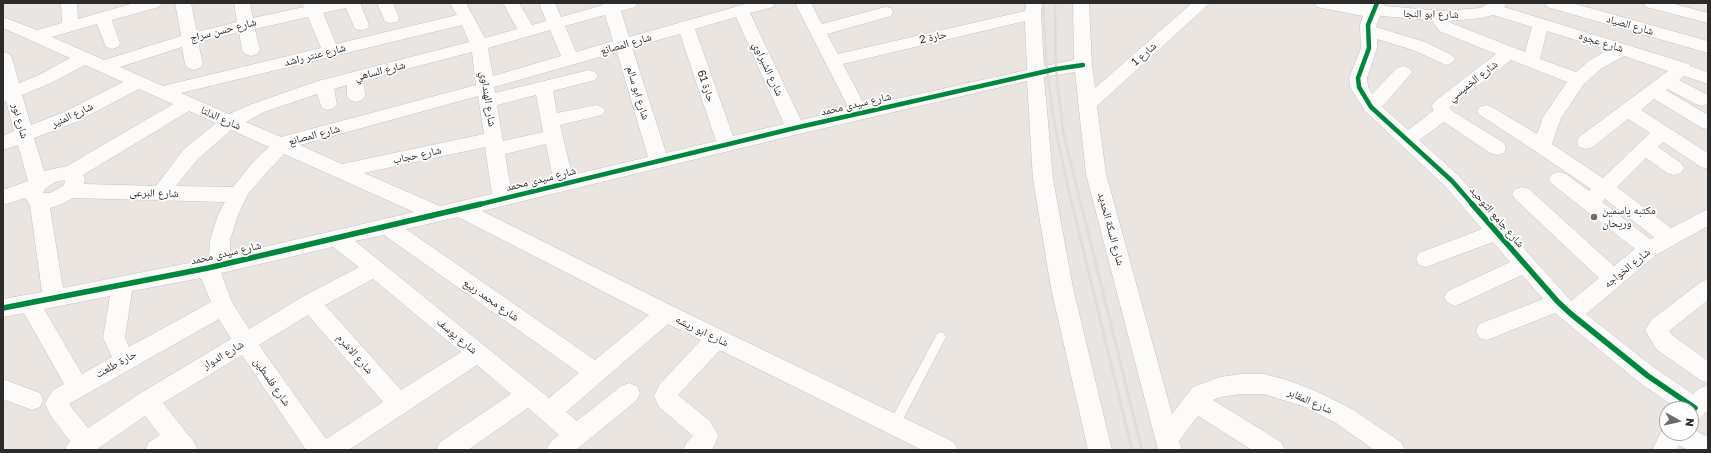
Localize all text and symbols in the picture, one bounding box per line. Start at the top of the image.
street label: شارع ابو النجا [1403,7,1459,21]
street label: شارع الصياد [1605,12,1655,38]
street label: شارع حسن سراج [188,15,258,45]
street label: حارة 2 [918,27,948,47]
street label: شارع عجوه [1577,29,1625,55]
street label: شارع المصانع [599,30,653,58]
street label: شارع 1 [1129,39,1159,69]
street label: شارع الشبراوي [750,40,786,98]
street label: شارع عنتر راشد [283,41,347,69]
street label: شارع الساهي [353,58,407,84]
street label: شارع الخميسي [1446,58,1500,104]
street label: شارع ابو سالم [624,65,652,121]
street label: حارة 61 [694,68,718,104]
street label: شارع الهنداوي [477,70,499,128]
street label: شارع سيدى محمد [820,90,892,118]
street label: شارع المنير [49,100,95,130]
street label: شارع نور [9,102,31,140]
street label: شارع الدلتا [199,103,243,133]
street label: شارع المصانع [287,122,341,148]
street label: شارع حجاب [392,143,442,167]
street label: شارع سيدى محمد [505,164,577,194]
street label: شارع جامع التوحيد [1467,184,1527,250]
street label: شارع البرعى [129,186,179,200]
street label: شارع السكة الحديد [1095,191,1127,267]
place label: مكتبه ياسمين وريحان [1602,204,1656,230]
marker: مكتبه ياسمين وريحان [1589,212,1599,222]
street label: شارع سيدى محمد [190,239,262,267]
street label: شارع الخواجه [1601,245,1653,291]
street label: شارع محمد ربيع [461,276,521,324]
street label: شارع ابو ريشه [673,312,731,350]
street label: شارع يوسف [434,315,480,357]
street label: شارع الاشرم [334,331,376,377]
street label: شارع الدوار [200,338,246,372]
street label: حارة طلعت [93,347,139,381]
street label: شارع فلسطين [251,355,293,409]
street label: شارع المقابر [1286,385,1334,417]
north arrow [1659,401,1699,441]
text: N [1683,418,1697,428]

